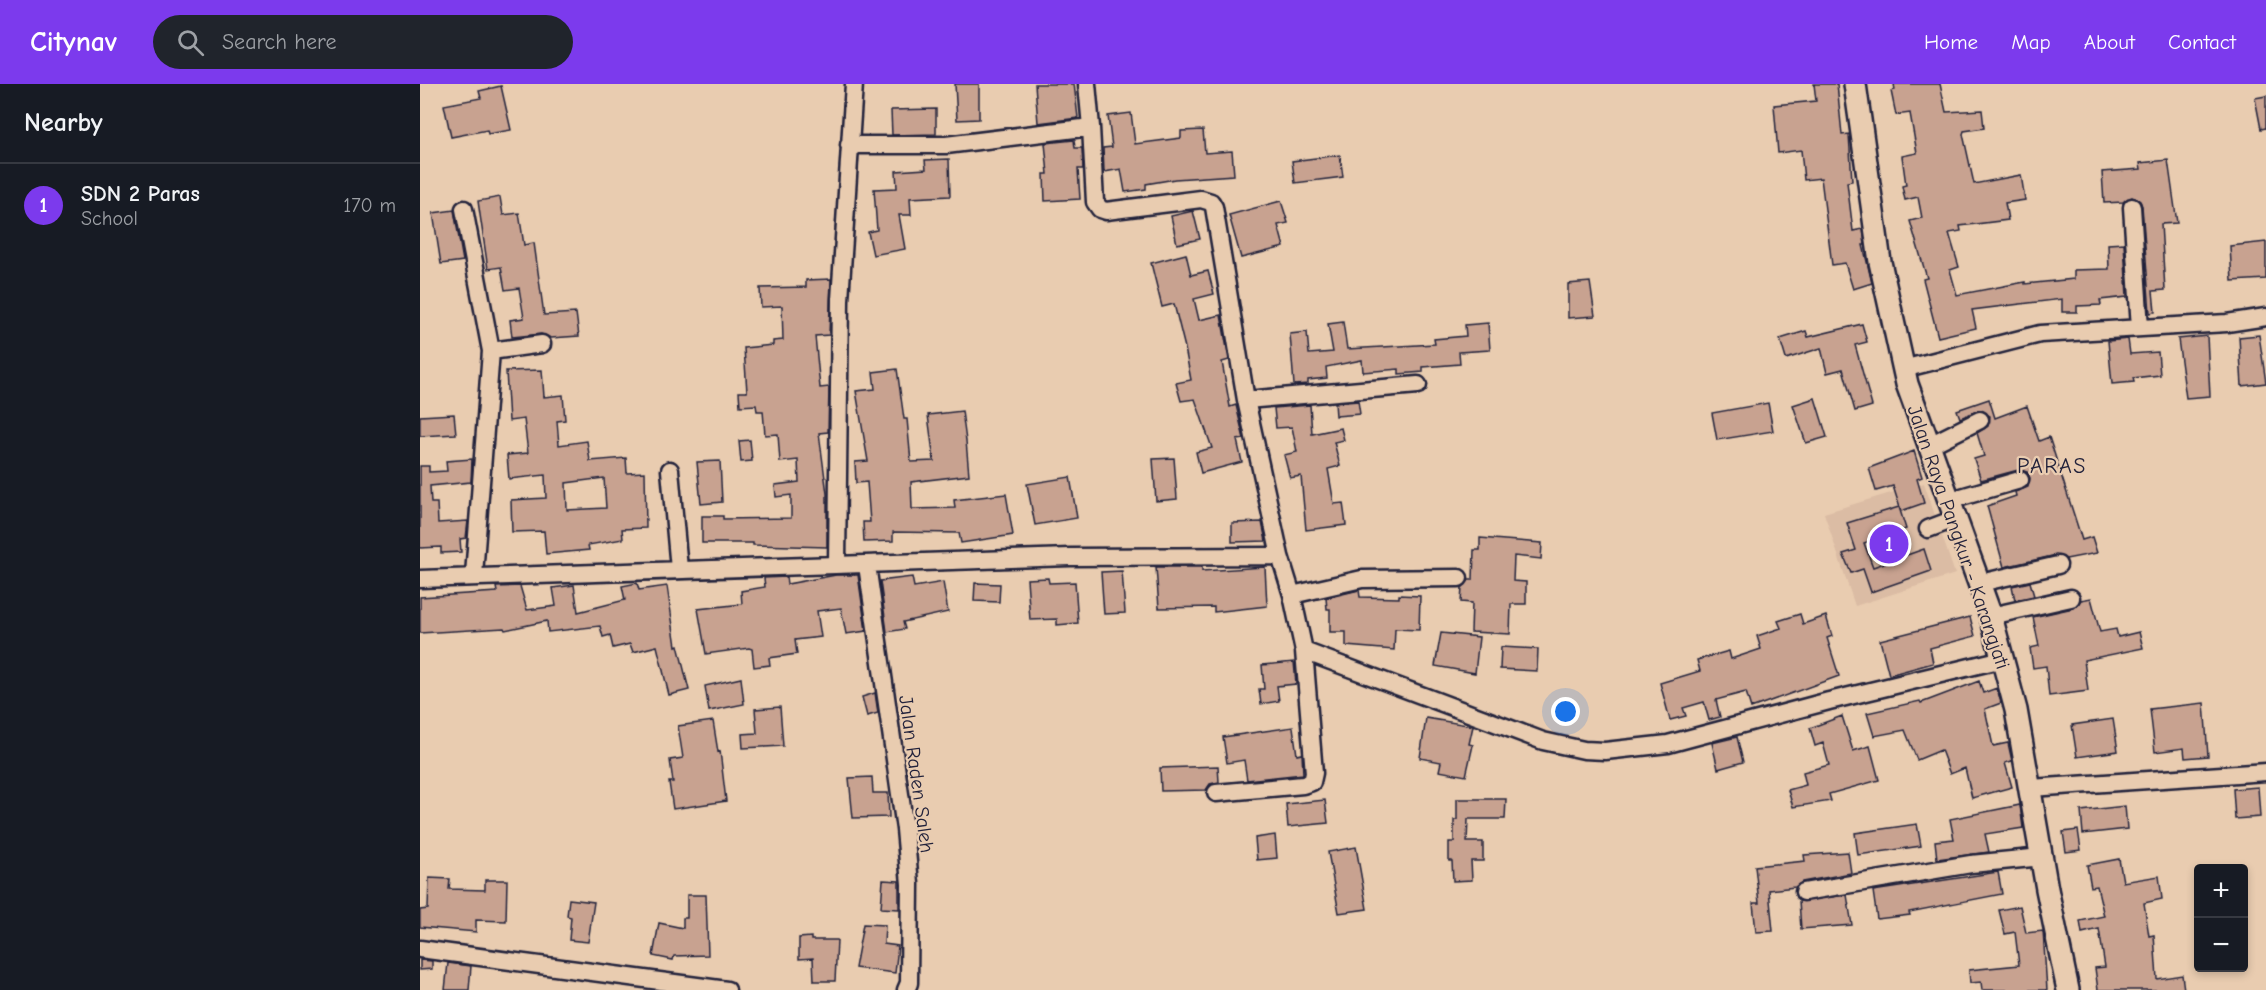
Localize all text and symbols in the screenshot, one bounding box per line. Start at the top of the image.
search box [153,15,573,69]
text: Citynav [30,26,117,58]
icon: search [174,26,207,59]
text: Search here [222,29,336,55]
text: Home [1924,30,1978,54]
text: Map [2011,30,2051,54]
text: About [2084,30,2135,54]
text: Contact [2168,30,2236,54]
text: Nearby [24,108,103,138]
text: SDN 2 Paras [81,181,200,207]
text: 1 [40,194,47,217]
text: 170 m [343,194,396,217]
text: School [81,207,138,230]
street label: Jalan Raya Pangkur - Karangjati [1902,402,2015,672]
district label: PARAS [2017,453,2087,479]
pin: 1 [1870,522,1908,566]
street label: Jalan Raden Saleh [894,694,939,854]
your location [1551,697,1580,726]
map controls [2194,864,2248,972]
button: + [2194,864,2248,918]
button: − [2194,918,2248,972]

